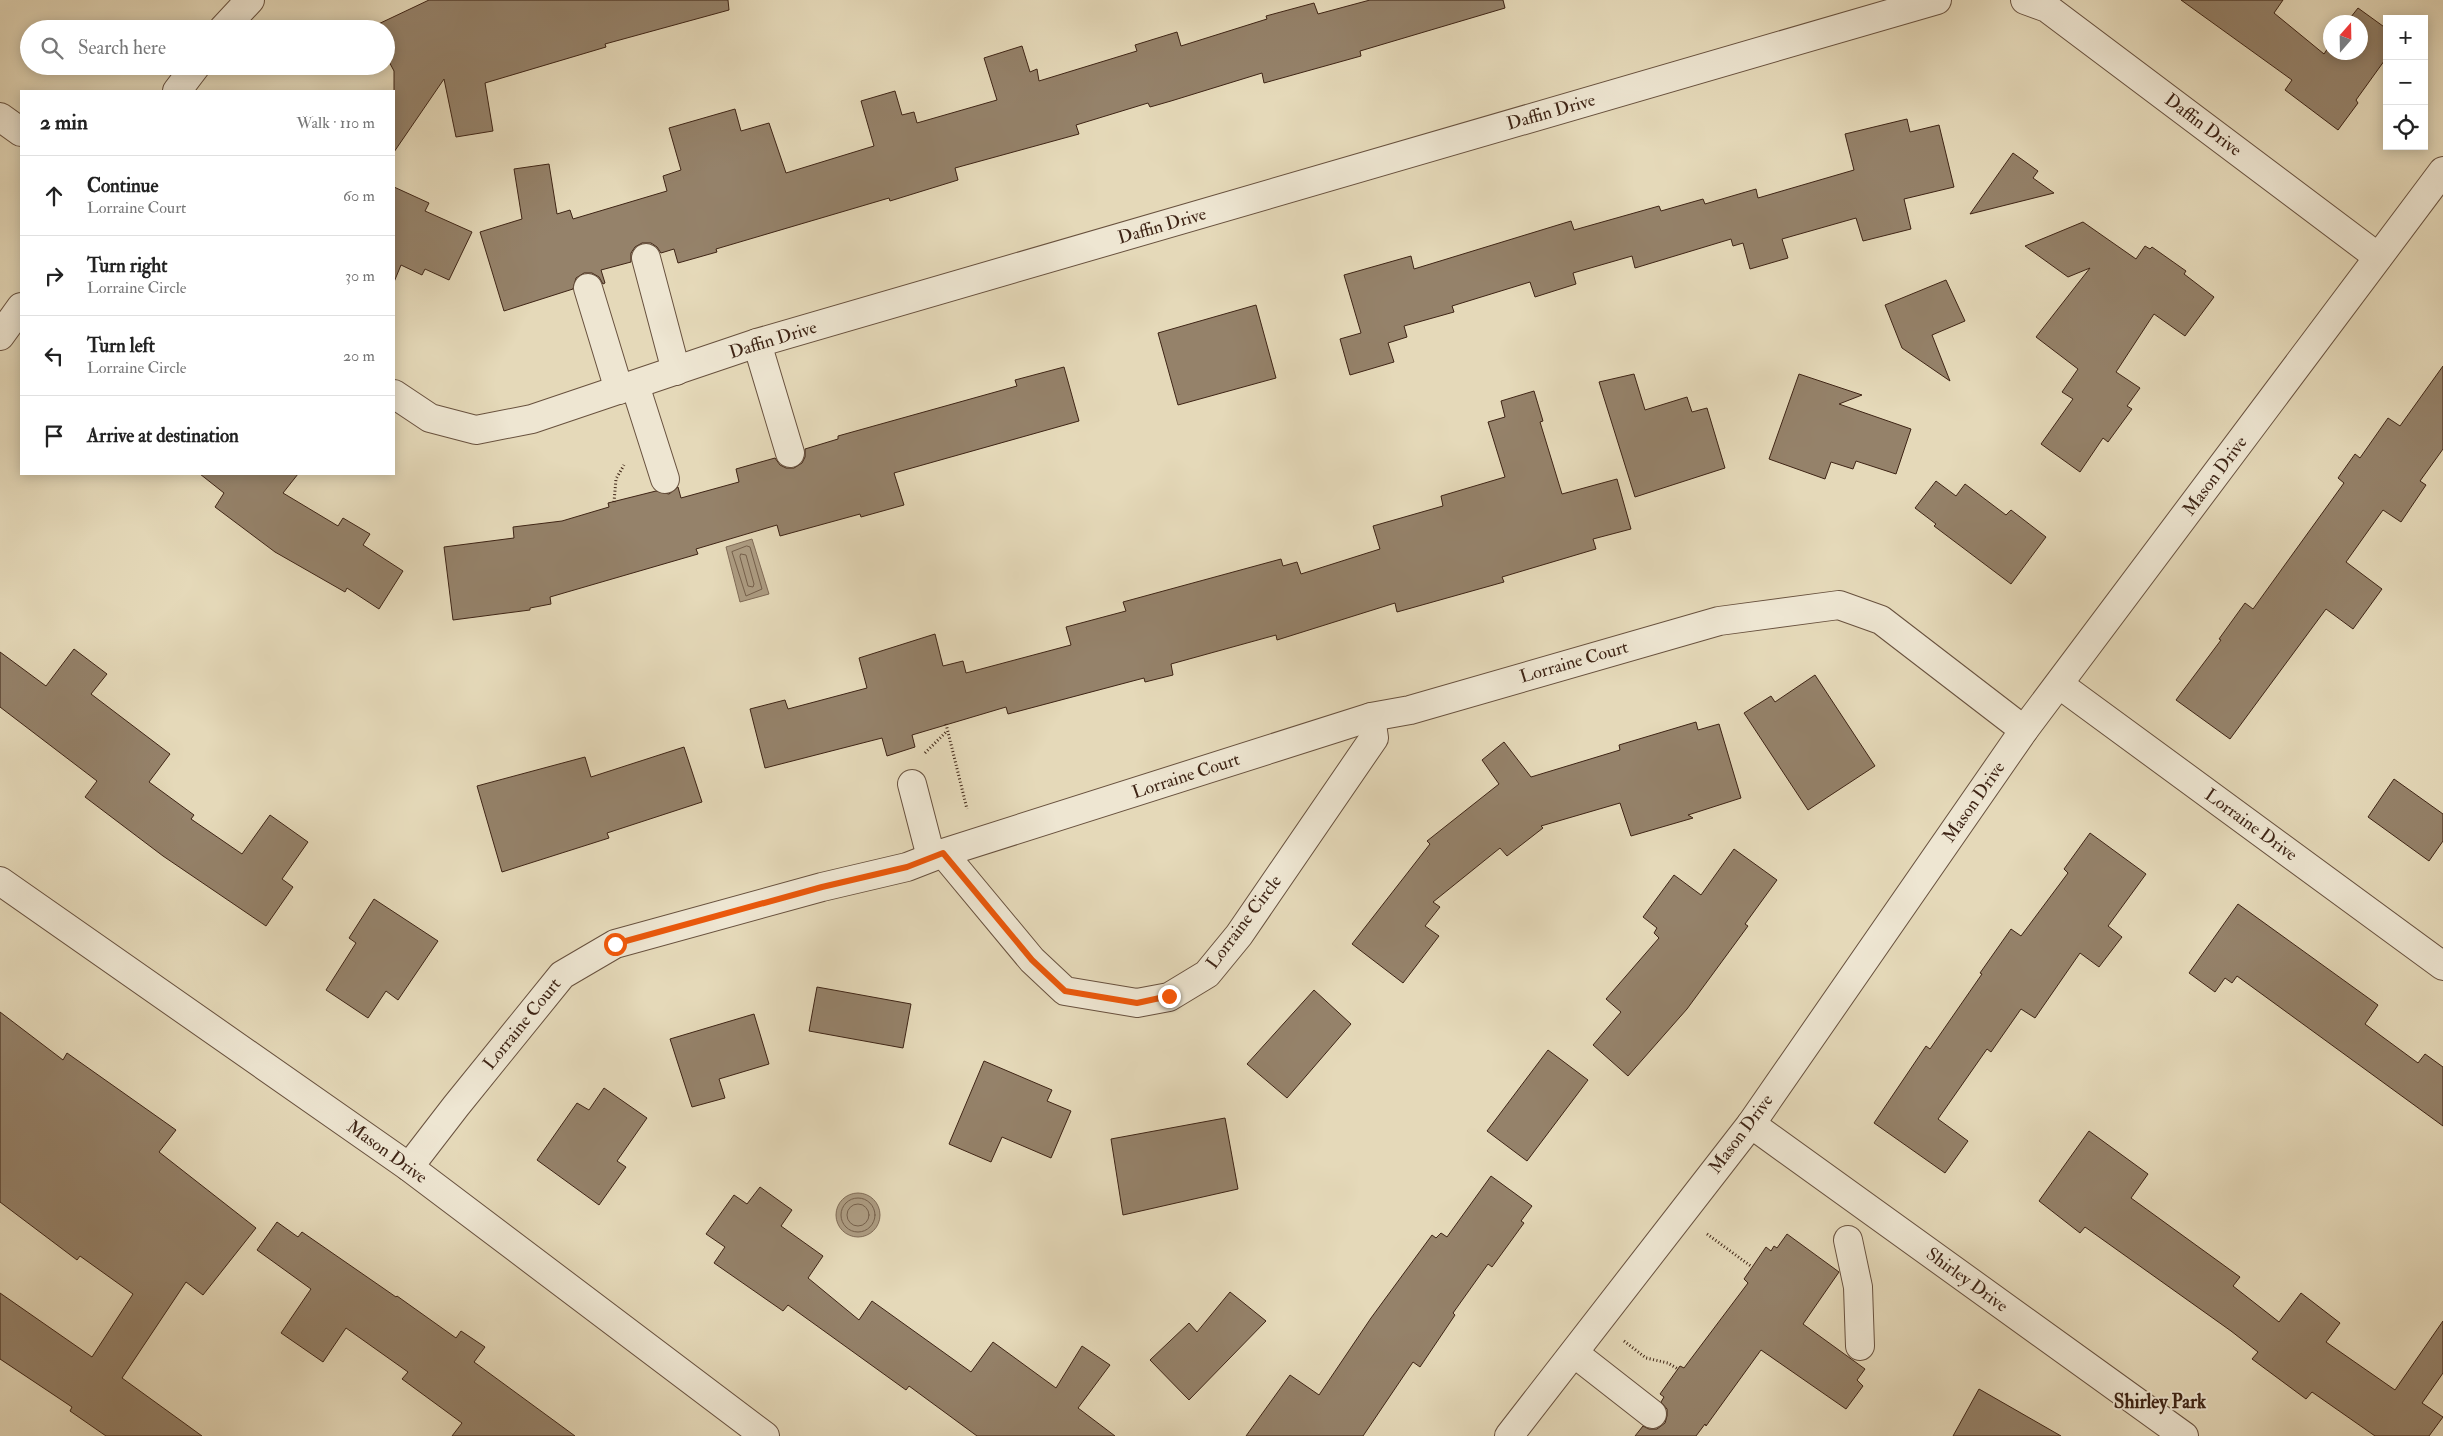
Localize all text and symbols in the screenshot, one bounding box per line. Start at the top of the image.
north arrow [2323,15,2368,60]
map controls [2383,15,2428,150]
button: + [2383,15,2428,60]
search box [20,20,395,75]
icon: search [38,34,66,62]
text: Search here [78,36,166,60]
button: − [2383,60,2428,105]
street label: Daffin Drive [1504,88,1598,136]
street label: Daffin Drive [2160,88,2247,162]
button: locate [2383,105,2428,150]
text: 2 min [40,109,88,136]
text: Walk · 110 m [297,113,375,133]
text: Continue [87,174,158,198]
icon: ahead [40,182,68,210]
text: 60 m [343,186,375,206]
text: Lorraine Court [87,198,186,218]
street label: Daffin Drive [1115,202,1209,250]
text: Turn right [87,254,167,278]
icon: right [40,262,68,290]
text: 30 m [345,266,375,286]
text: Lorraine Circle [87,278,186,298]
street label: Daffin Drive [726,316,820,364]
text: Turn left [87,334,155,358]
icon: left [40,342,68,370]
text: 20 m [343,346,375,366]
text: Lorraine Circle [87,358,186,378]
icon: arrive [40,422,68,450]
text: Arrive at destination [87,424,239,448]
street label: Mason Drive [2178,431,2253,520]
street label: Lorraine Court [1517,636,1631,688]
street label: Lorraine Court [1129,748,1243,804]
street label: Mason Drive [1938,757,2011,847]
street label: Lorraine Drive [2200,784,2302,867]
street label: Lorraine Circle [1201,870,1287,974]
route start [604,933,627,956]
street label: Lorraine Court [478,973,566,1075]
route end [1158,985,1181,1008]
street label: Mason Drive [1704,1089,1779,1178]
street label: Mason Drive [342,1115,432,1189]
street label: Shirley Drive [1921,1243,2013,1318]
district label: Shirley Park [2114,1390,2207,1415]

